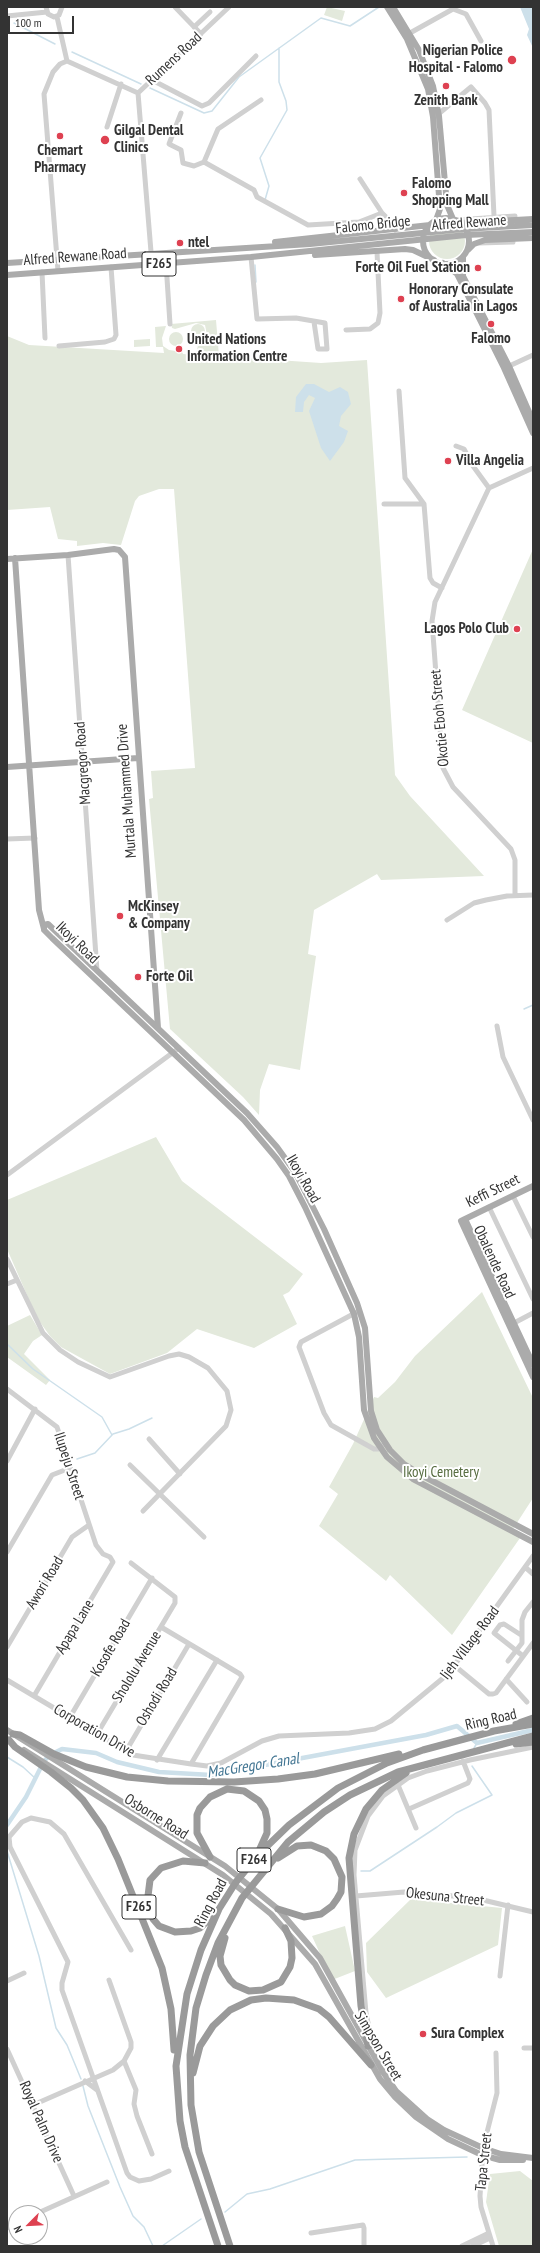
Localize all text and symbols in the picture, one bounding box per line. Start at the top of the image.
scale bar [10,8,76,34]
text: 100 m [15,15,42,30]
street label: Rumens Road [142,29,206,89]
place label: Nigerian Police Hospital - Falomo [409,42,503,77]
marker: Nigerian Police Hospital - Falomo [506,54,518,66]
marker: Zenith Bank [441,81,451,91]
place label: Zenith Bank [414,92,478,110]
place label: Gilgal Dental Clinics [114,122,183,157]
marker: Chemart Pharmacy [55,131,65,141]
marker: Gilgal Dental Clinics [99,134,111,146]
place label: Chemart Pharmacy [34,142,86,177]
place label: Falomo Shopping Mall [412,175,489,210]
marker: Falomo Shopping Mall [399,188,409,198]
street label: Alfred Rewane [431,211,507,235]
street label: Falomo Bridge [335,212,411,238]
place label: ntel [188,234,209,252]
marker: ntel [175,238,185,248]
street label: Alfred Rewane Road [23,244,127,270]
road number: F265 [142,252,176,276]
place label: Forte Oil Fuel Station [356,259,470,277]
marker: Forte Oil Fuel Station [473,263,483,273]
place label: Honorary Consulate of Australia in Lagos [409,281,518,316]
marker: Honorary Consulate of Australia in Lagos [396,294,406,304]
marker: Falomo [486,319,496,329]
place label: Falomo [471,330,511,348]
place label: United Nations Information Centre [187,331,287,366]
marker: United Nations Information Centre [174,344,184,354]
place label: Villa Angelia [456,452,524,470]
marker: Villa Angelia [443,456,453,466]
place label: Lagos Polo Club [424,620,509,638]
marker: Lagos Polo Club [512,624,522,634]
street label: Okotie Eboh Street [427,669,453,767]
street label: Macgregor Road [71,721,95,805]
street label: Murtala Muhammed Drive [113,723,141,859]
place label: McKinsey & Company [128,898,190,933]
marker: McKinsey & Company [115,911,125,921]
street label: Ikoyi Road [52,918,102,968]
place label: Forte Oil [146,968,193,986]
marker: Forte Oil [133,972,143,982]
street label: Ikoyi Road [282,1151,324,1207]
street label: Keffi Street [463,1170,523,1212]
street label: Obalende Road [469,1223,519,1301]
street label: Ilupeju Street [50,1430,88,1502]
park label: Ikoyi Cemetery [403,1464,479,1482]
street label: Awori Road [22,1553,68,1613]
street label: Apapa Lane [52,1597,98,1657]
street label: Ijeh Village Road [437,1603,503,1683]
street label: Kosofe Road [87,1616,135,1680]
street label: Shololu Avenue [109,1628,165,1706]
street label: Oshodi Road [133,1665,181,1729]
street label: Corporation Drive [50,1700,138,1762]
street label: Ring Road [464,1705,518,1735]
water label: MacGregor Canal [205,1749,301,1783]
street label: Osborne Road [121,1790,191,1844]
road number: F264 [237,1848,271,1872]
street label: Ring Road [191,1876,231,1930]
street label: Okesuna Street [405,1884,485,1910]
road number: F265 [122,1895,156,1919]
street label: Simpson Street [350,2008,406,2084]
place label: Sura Complex [431,2025,504,2043]
marker: Sura Complex [418,2029,428,2039]
street label: Royal Palm Drive [15,2078,67,2166]
street label: Tapa Street [472,2132,496,2192]
north arrow [8,2205,48,2245]
text: N [10,2224,26,2235]

